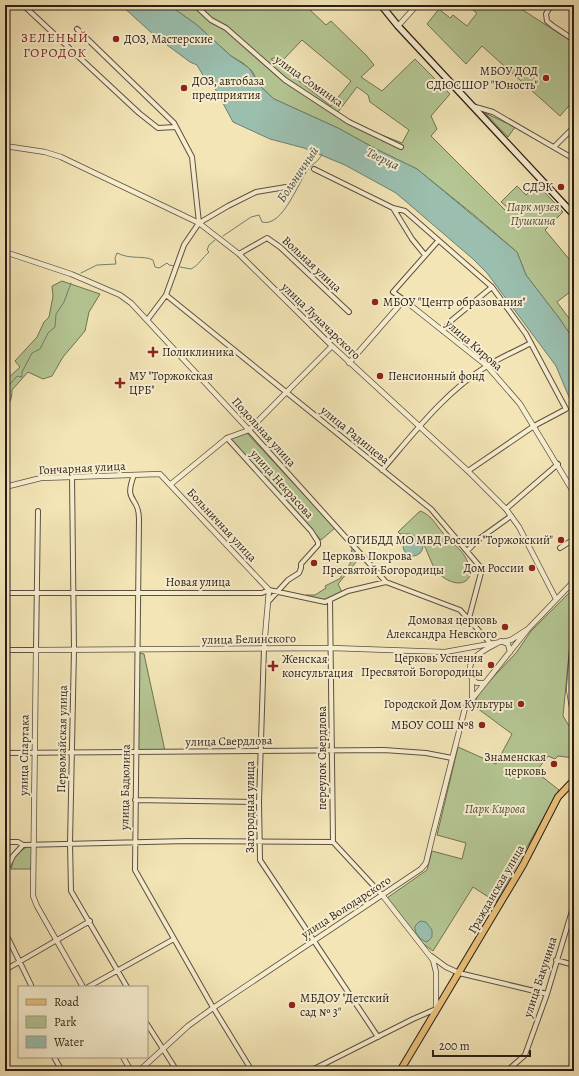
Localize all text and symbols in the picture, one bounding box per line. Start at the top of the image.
district label: ЗЕЛЕНЫЙ ГОРОДОК [21,29,89,61]
place label: ДОЗ, Мастерские [124,31,213,47]
marker: ДОЗ, Мастерские [111,34,121,44]
street label: улица Соминка [271,51,347,111]
place label: МБОУ ДОД СДЮСШОР "Юность" [426,63,538,93]
place label: ДОЗ, автобаза предприятия [192,73,265,103]
marker: МБОУ ДОД СДЮСШОР "Юность" [541,73,551,83]
marker: ДОЗ, автобаза предприятия [179,83,189,93]
water label: Больничный [273,143,323,205]
water label: Тверца [364,143,402,174]
place label: СДЭК [523,179,553,195]
marker: СДЭК [556,182,566,192]
park label: Парк музея Пушкина [507,199,560,229]
street label: Вольная улица [279,232,345,296]
street label: улица Луначарского [277,278,364,363]
place label: МБОУ "Центр образования" [383,294,526,310]
marker: МБОУ "Центр образования" [370,297,380,307]
street label: улица Кирова [441,315,507,375]
place label: Поликлиника [162,344,235,360]
marker: Поликлиника [147,346,159,358]
place label: МУ "Торжокская ЦРБ" [129,368,213,398]
place label: Пенсионный фонд [388,368,485,384]
marker: Пенсионный фонд [375,371,385,381]
marker: МУ "Торжокская ЦРБ" [114,377,126,389]
street label: Подольная улица [228,394,300,471]
street label: улица Радищева [316,402,393,468]
street label: улица Некрасова [246,445,318,522]
street label: Гончарная улица [38,458,126,478]
street label: Больничная улица [184,485,261,566]
place label: ОГИБДД МО МВД России "Торжокский" [347,532,553,548]
marker: ОГИБДД МО МВД России "Торжокский" [556,535,566,545]
place label: Церковь Покрова Пресвятой Богородицы [322,548,444,578]
marker: Церковь Покрова Пресвятой Богородицы [309,558,319,568]
place label: Дом России [463,560,524,576]
marker: Дом России [527,563,537,573]
street label: Новая улица [166,574,231,590]
place label: Домовая церковь Александра Невского [386,612,498,642]
marker: Домовая церковь Александра Невского [500,622,510,632]
street label: улица Белинского [201,630,296,648]
place label: Церковь Успения Пресвятой Богородицы [361,650,483,680]
place label: Женская консультация [282,651,353,681]
marker: Женская консультация [267,660,279,672]
marker: Церковь Успения Пресвятой Богородицы [486,660,496,670]
street label: Первомайская улица [53,684,71,793]
place label: Городской Дом Культуры [384,696,513,712]
marker: Городской Дом Культуры [516,699,526,709]
street label: переулок Свердлова [314,706,330,810]
street label: улица Спартака [15,714,33,797]
place label: МБОУ СОШ №8 [391,717,474,733]
marker: МБОУ СОШ №8 [477,720,487,730]
street label: улица Свердлова [184,732,273,750]
street label: улица Бадюлина [116,743,134,831]
place label: Знаменская церковь [484,749,547,779]
marker: Знаменская церковь [549,759,559,769]
street label: Загородная улица [242,760,258,853]
park label: Парк Кирова [465,801,526,817]
street label: Гражданская улица [464,841,528,936]
street label: улица Володарского [297,872,394,943]
street label: улица Бакунина [519,934,561,1020]
legend [18,986,148,1058]
place label: МБДОУ "Детский сад № 3" [300,990,389,1020]
text: Road [54,994,80,1010]
marker: МБДОУ "Детский сад № 3" [287,1000,297,1010]
text: Park [54,1014,77,1030]
scale bar [433,1032,530,1058]
text: Water [53,1034,84,1050]
text: 200 m [439,1038,470,1054]

